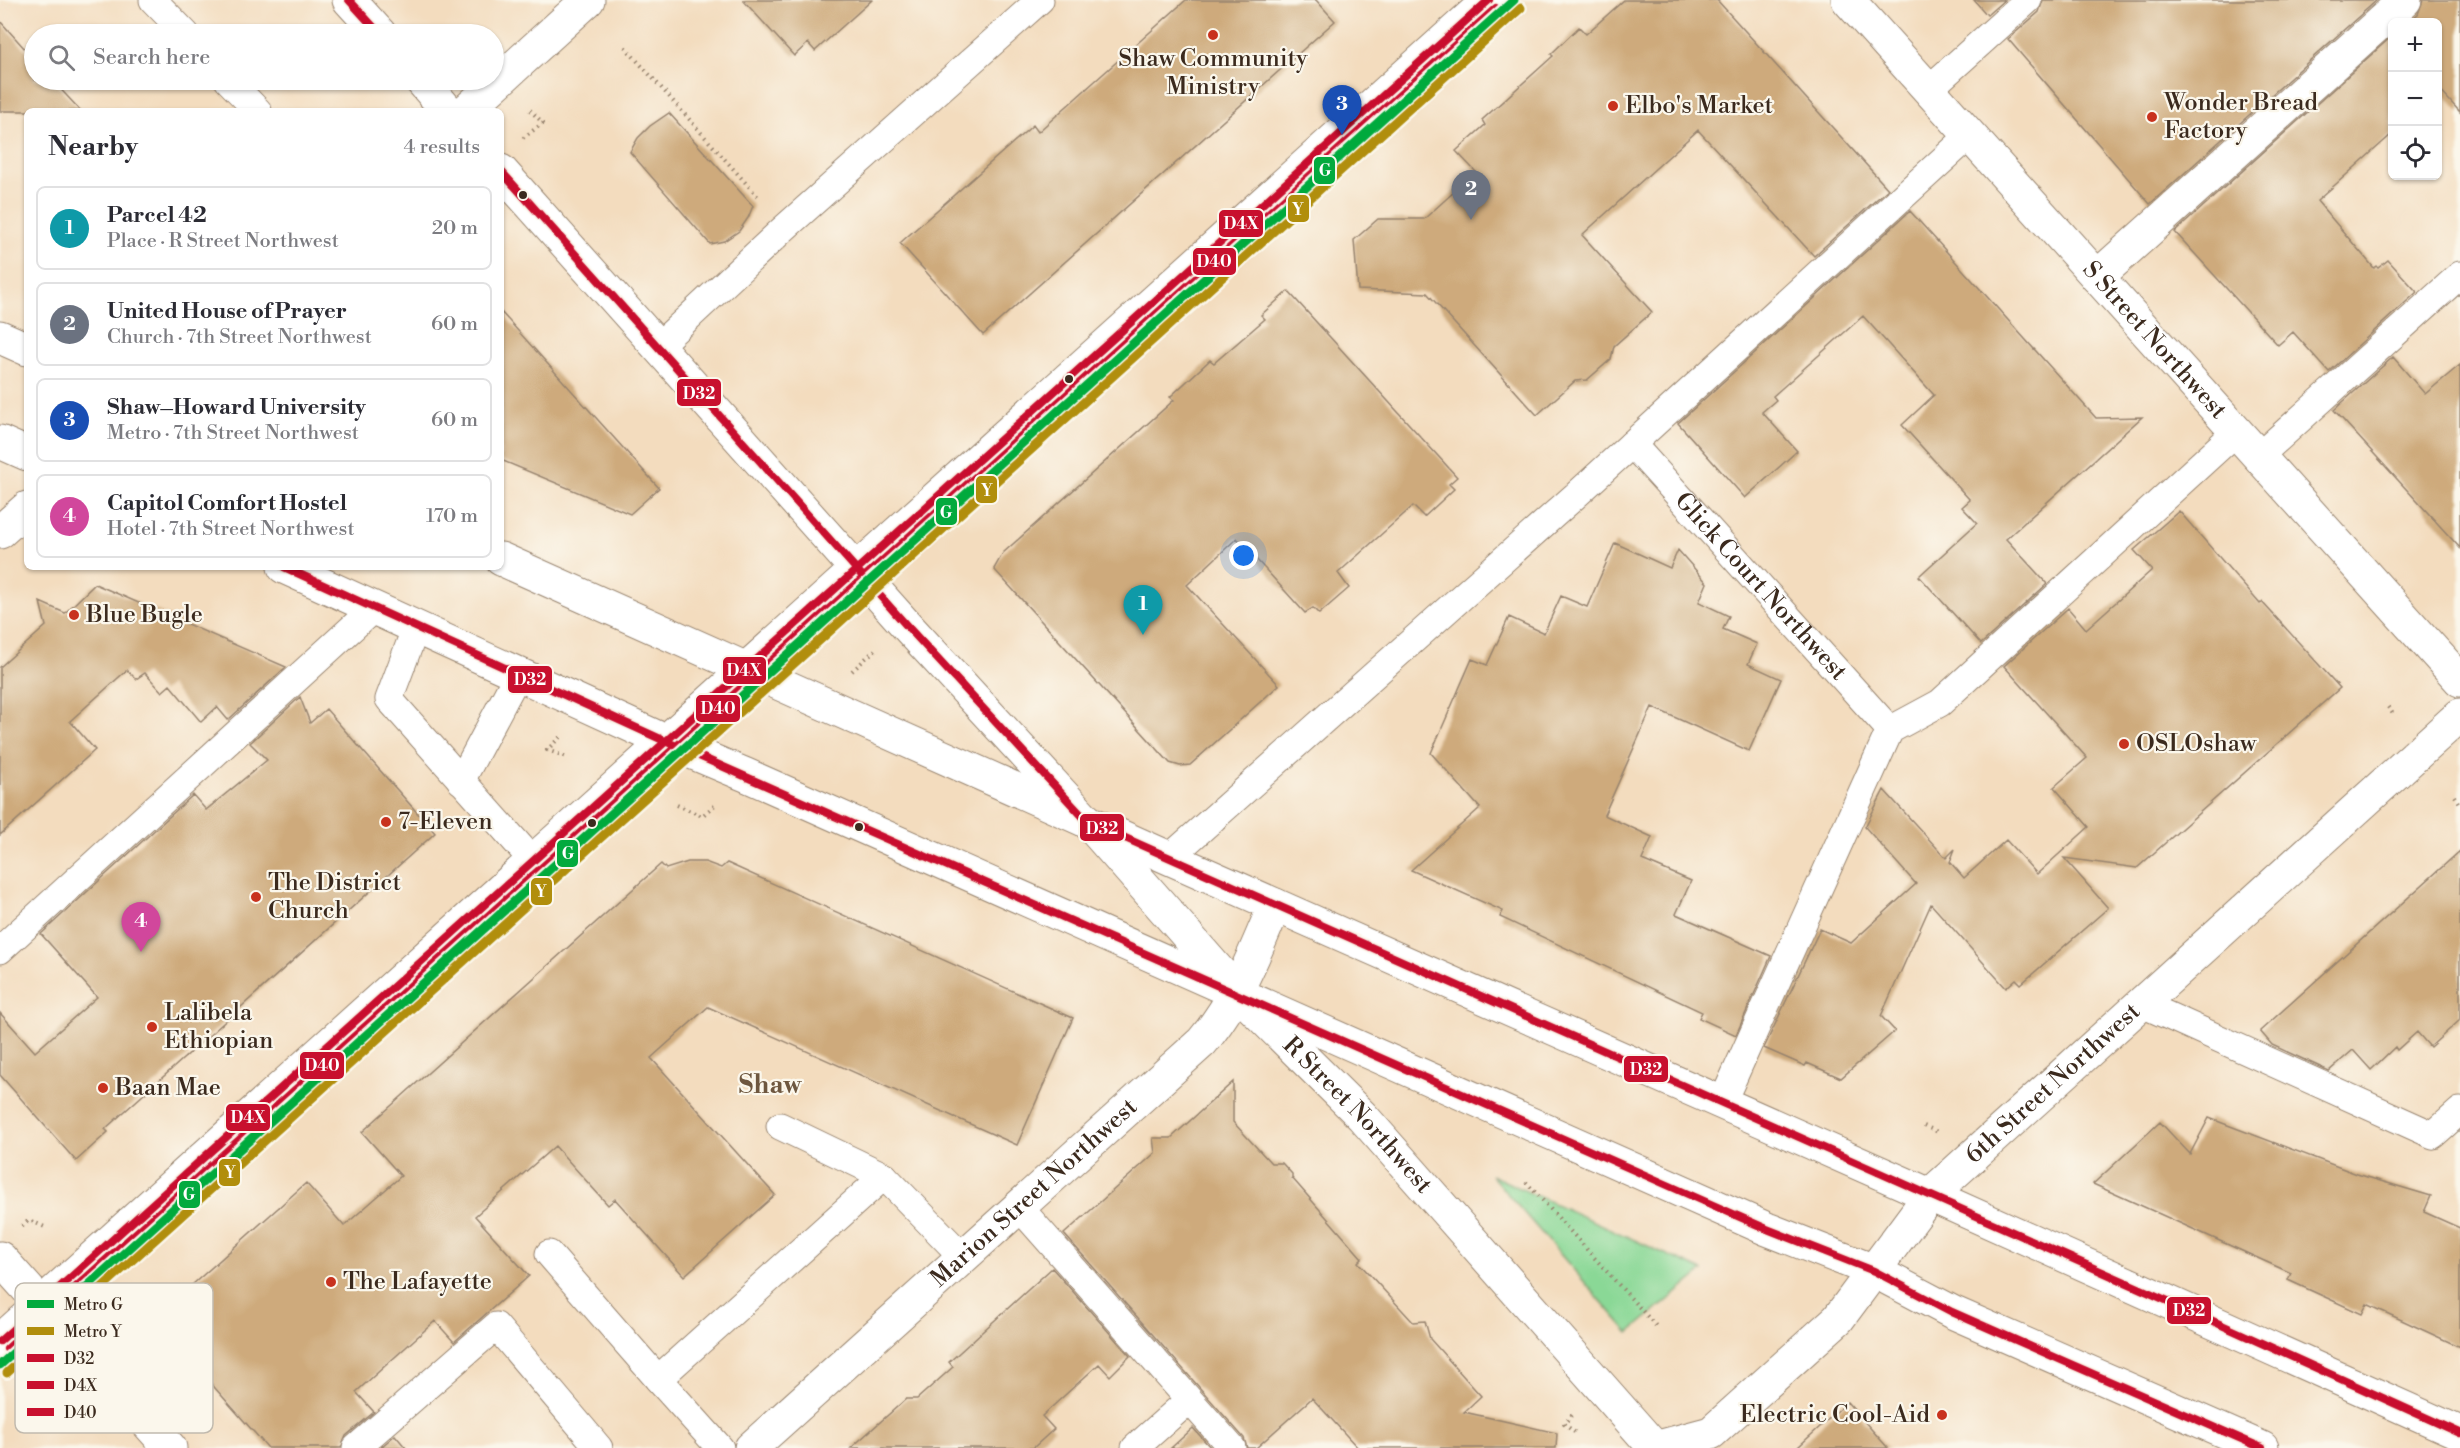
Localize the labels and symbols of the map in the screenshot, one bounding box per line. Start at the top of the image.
marker: Shaw Community Ministry [1206,28,1220,42]
place label: Shaw Community Ministry [1118,44,1308,102]
pin: 3 [1322,86,1362,135]
place label: Wonder Bread Factory [2163,88,2318,146]
place label: Elbo's Market [1625,91,1774,121]
marker: Elbo's Market [1606,99,1620,113]
marker: Wonder Bread Factory [2145,110,2159,124]
line badge: G [1313,156,1336,185]
text: G [1319,161,1332,181]
pin: 2 [1452,170,1490,220]
unlabelled marker [517,189,529,201]
line badge: Y [1287,194,1310,223]
text: Y [1292,200,1305,220]
line badge: D4X [1218,209,1264,238]
text: D4X [1224,214,1259,234]
line badge: D40 [1192,247,1237,276]
text: D40 [1196,252,1232,272]
street label: S Street Northwest [2076,255,2233,426]
unlabelled marker [1063,373,1075,385]
line badge: D32 [676,378,722,407]
text: D32 [683,384,715,404]
line badge: Y [975,475,998,504]
text: Y [981,481,994,501]
street label: Glick Court Northwest [1668,486,1854,687]
line badge: G [935,497,958,526]
text: G [940,503,953,523]
your location [1229,541,1258,570]
pin: 1 [1124,586,1162,635]
place label: Blue Bugle [85,600,203,630]
marker: Blue Bugle [67,608,81,622]
line badge: D4X [722,656,767,685]
text: D4X [727,661,762,681]
line badge: D32 [507,665,553,694]
text: D32 [514,670,546,690]
line badge: D40 [695,694,741,723]
text: D40 [700,699,736,719]
place label: OSLOshaw [2136,729,2258,759]
marker: OSLOshaw [2117,737,2131,751]
place label: 7-Eleven [398,807,493,837]
line badge: D32 [1079,813,1125,842]
marker: 7-Eleven [379,815,393,829]
unlabelled marker [586,817,598,829]
text: D32 [1086,819,1118,839]
unlabelled marker [853,821,865,833]
line badge: G [556,839,579,868]
text: G [562,844,575,864]
place label: The District Church [268,868,401,926]
line badge: Y [530,877,553,906]
text: Y [535,882,548,902]
marker: The District Church [249,890,263,904]
pin: 4 [122,902,160,952]
street label: 6th Street Northwest [1959,996,2147,1170]
place label: Lalibela Ethiopian [164,998,273,1056]
marker: Lalibela Ethiopian [145,1020,159,1034]
street label: R Street Northwest [1276,1031,1439,1200]
line badge: D40 [299,1051,345,1080]
line badge: D32 [1623,1055,1669,1083]
text: D40 [304,1056,340,1076]
text: D32 [1630,1060,1662,1080]
district label: Shaw [739,1069,803,1101]
place label: Baan Mae [114,1073,221,1103]
marker: Baan Mae [96,1081,110,1095]
street label: Marion Street Northwest [925,1092,1144,1294]
line badge: D4X [225,1103,271,1132]
text: D4X [231,1108,266,1128]
line badge: Y [218,1158,241,1187]
text: Y [224,1163,237,1183]
line badge: G [178,1180,201,1209]
text: G [183,1185,196,1205]
place label: The Lafayette [343,1267,492,1297]
marker: The Lafayette [324,1275,338,1289]
legend [15,1283,213,1433]
text: Metro G [64,1295,123,1315]
line badge: D32 [2166,1296,2212,1325]
text: D32 [2173,1301,2205,1321]
text: Metro Y [64,1322,123,1342]
text: D32 [64,1349,94,1369]
text: D4X [64,1376,98,1396]
place label: Electric Cool-Aid [1740,1400,1930,1430]
text: D40 [64,1403,97,1423]
marker: Electric Cool-Aid [1935,1408,1949,1422]

